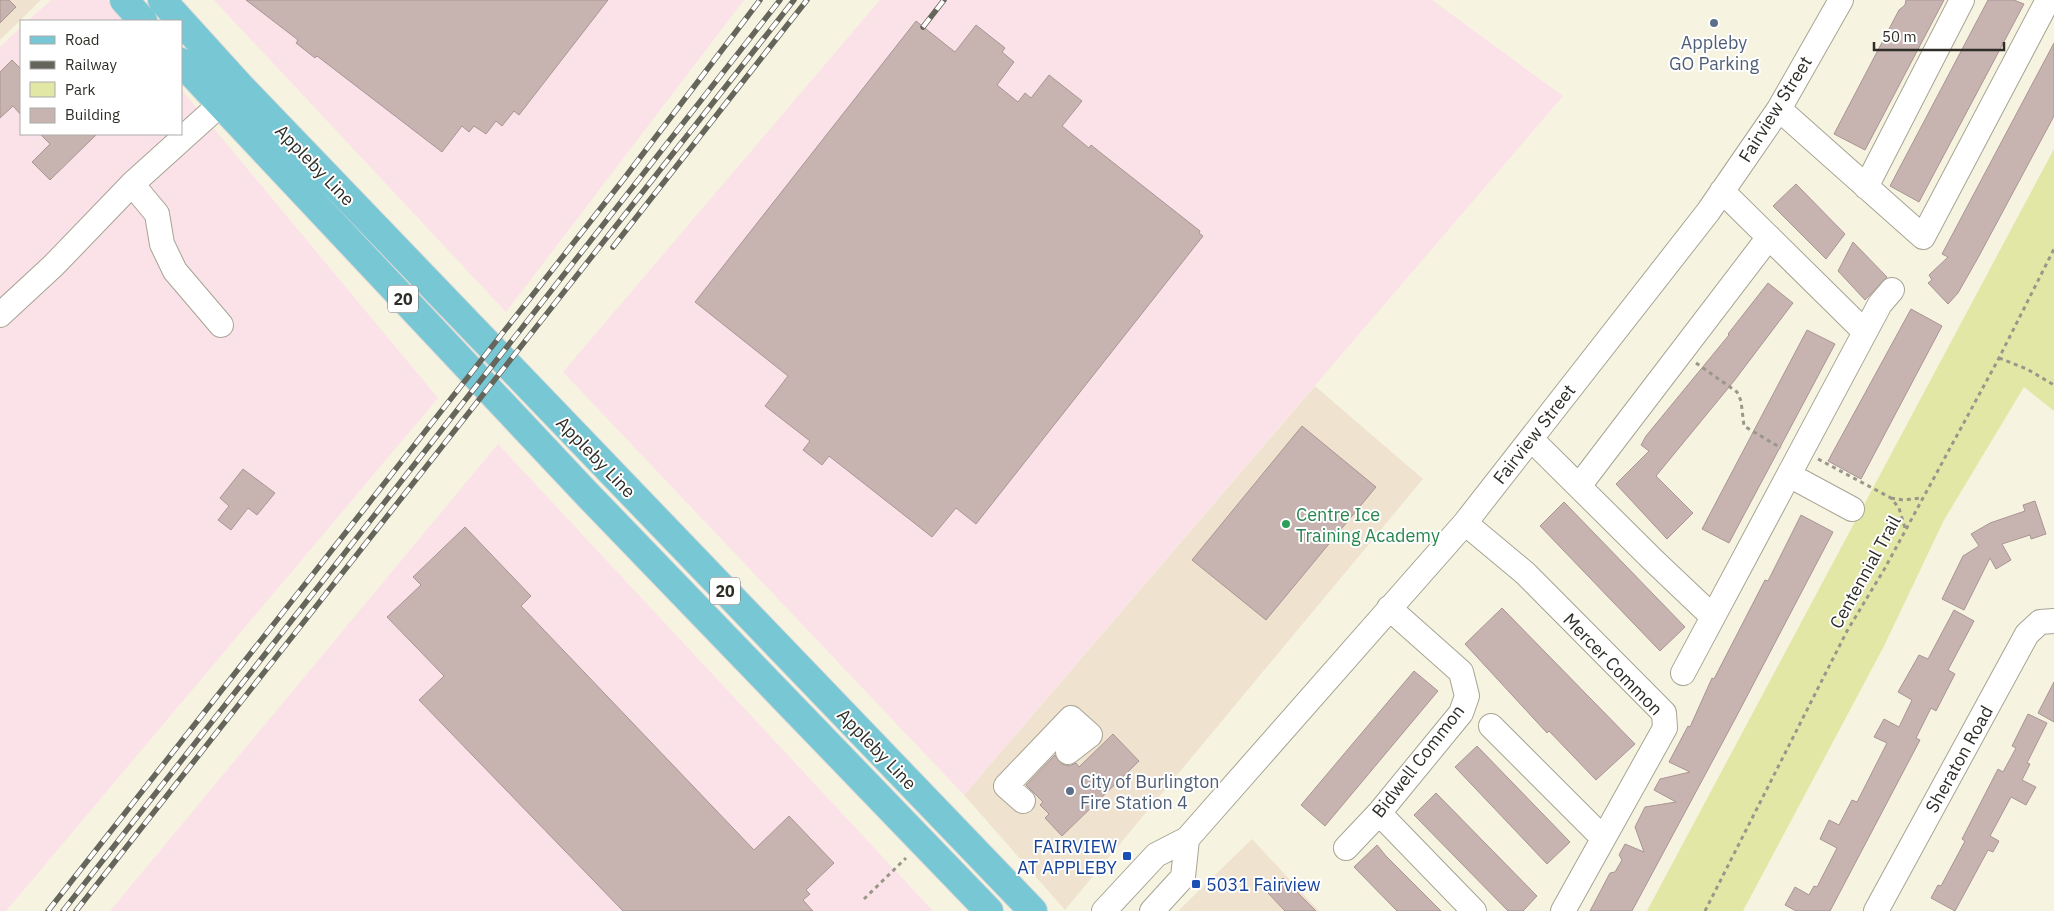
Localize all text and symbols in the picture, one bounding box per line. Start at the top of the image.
marker: Appleby GO Parking [1708,17,1720,29]
legend [20,20,182,135]
scale bar [1874,20,2004,52]
text: 50 m [1882,27,1917,46]
text: Road [65,30,100,49]
place label: Appleby GO Parking [1669,31,1760,75]
street label: Fairview Street [1733,52,1817,166]
text: Railway [65,55,118,74]
text: Park [65,80,95,99]
text: Building [65,105,120,124]
street label: Appleby Line [270,119,360,211]
road number: 20 [388,286,418,312]
street label: Fairview Street [1488,379,1580,489]
street label: Appleby Line [551,411,641,503]
place label: Centre Ice Training Academy [1296,503,1440,547]
street label: Centennial Trail [1824,511,1906,633]
marker: Centre Ice Training Academy [1280,518,1292,530]
road number: 20 [710,578,740,604]
street label: Mercer Common [1558,608,1668,720]
street label: Bidwell Common [1367,700,1469,822]
street label: Sheraton Road [1920,701,1998,817]
street label: Appleby Line [832,703,922,795]
place label: City of Burlington Fire Station 4 [1080,770,1220,814]
marker: City of Burlington Fire Station 4 [1064,785,1076,797]
place label: FAIRVIEW AT APPLEBY [1017,835,1117,879]
marker: FAIRVIEW AT APPLEBY [1121,850,1133,862]
place label: 5031 Fairview [1206,873,1321,896]
marker: 5031 Fairview [1190,878,1202,890]

